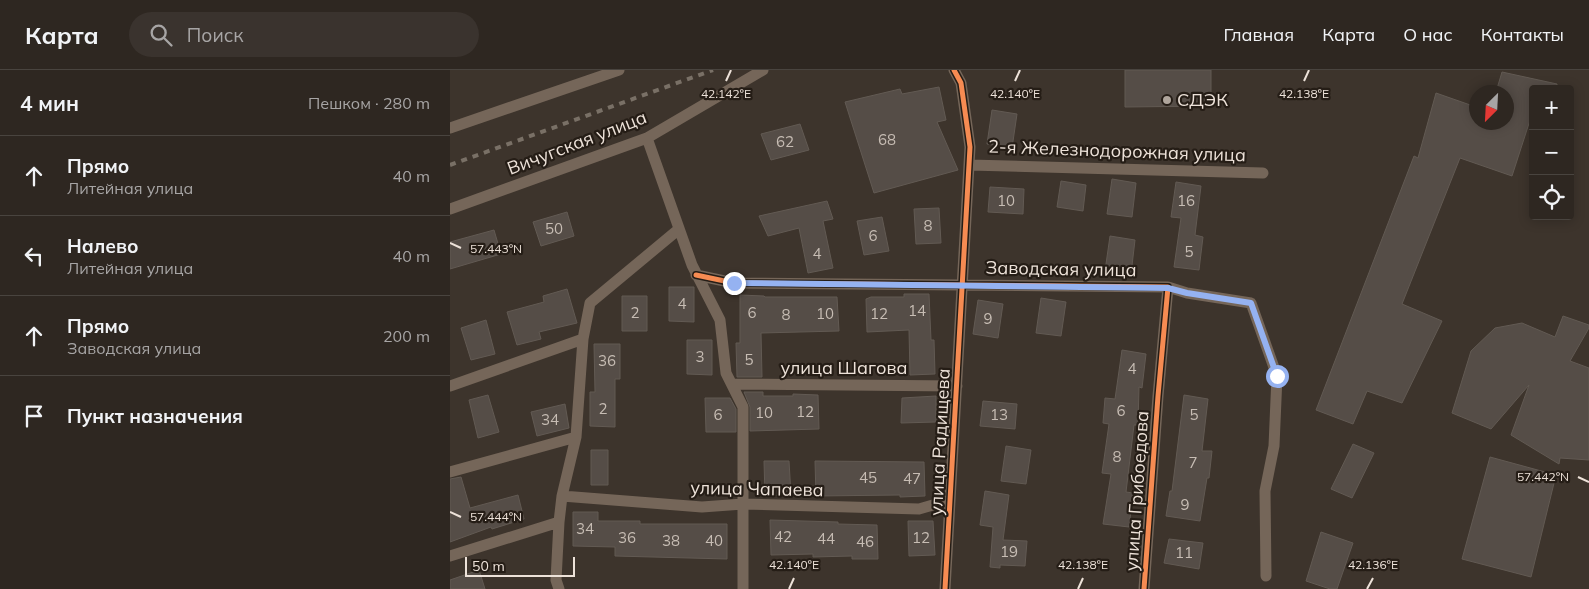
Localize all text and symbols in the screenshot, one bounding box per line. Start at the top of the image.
search box [129,12,479,57]
text: Карта [25,20,99,50]
icon: search [147,21,175,49]
text: Поиск [187,23,244,47]
text: Главная [1224,23,1294,46]
text: Карта [1322,23,1375,46]
text: О нас [1403,23,1453,46]
text: Контакты [1481,23,1564,46]
north arrow [1469,85,1514,130]
map controls [1529,85,1574,220]
button: + [1529,85,1574,130]
text: 42.142°E [701,86,751,101]
text: 42.140°E [990,86,1040,101]
text: 42.138°E [1279,86,1329,101]
place label: СДЭК [1177,88,1228,111]
text: 4 мин [20,90,79,116]
text: Пешком · 280 m [308,93,430,113]
marker: СДЭК [1161,94,1173,106]
street label: Вичугская улица [504,105,650,180]
house number: 68 [878,130,896,149]
button: − [1529,130,1574,175]
house number: 62 [776,132,794,151]
street label: 2-я Железнодорожная улица [988,135,1246,166]
text: Прямо [67,154,129,178]
icon: ahead [20,162,48,190]
text: 40 m [393,166,430,186]
button: locate [1529,175,1574,220]
text: Литейная улица [67,178,193,198]
house number: 10 [997,191,1015,210]
house number: 16 [1177,191,1195,210]
house number: 8 [923,216,933,235]
house number: 50 [545,219,563,238]
house number: 6 [868,226,878,245]
text: Налево [67,234,139,258]
text: 57.443°N [470,241,522,256]
icon: left [20,242,48,270]
house number: 5 [1184,242,1194,261]
house number: 4 [812,244,822,263]
text: 40 m [393,246,430,266]
street label: Заводская улица [985,256,1137,281]
text: Литейная улица [67,258,193,278]
route end [723,272,746,295]
house number: 4 [677,294,687,313]
house number: 14 [908,301,926,320]
house number: 2 [630,303,640,322]
house number: 6 [747,303,757,322]
house number: 10 [816,304,834,323]
house number: 12 [870,304,888,323]
house number: 8 [781,305,791,324]
house number: 9 [983,309,993,328]
text: Прямо [67,314,129,338]
icon: ahead [20,322,48,350]
text: 200 m [383,326,430,346]
text: Заводская улица [67,338,201,358]
house number: 3 [695,347,705,366]
house number: 5 [744,350,754,369]
house number: 36 [598,351,616,370]
street label: улица Шагова [780,356,908,379]
house number: 4 [1127,359,1137,378]
route start [1266,365,1289,388]
street label: улица Радищева [924,368,955,516]
house number: 2 [598,399,608,418]
house number: 6 [1116,401,1126,420]
icon: arrive [20,402,48,430]
house number: 12 [796,402,814,421]
house number: 10 [755,403,773,422]
text: Пункт назначения [67,404,243,428]
house number: 6 [713,405,723,424]
house number: 13 [990,405,1008,424]
house number: 5 [1189,405,1199,424]
house number: 34 [541,410,559,429]
street label: улица Грибоедова [1119,410,1154,572]
house number: 8 [1112,447,1122,466]
house number: 7 [1188,453,1198,472]
house number: 45 [859,468,877,487]
house number: 47 [903,469,921,488]
text: 57.442°N [1517,469,1569,484]
street label: улица Чапаева [690,476,824,501]
house number: 9 [1180,495,1190,514]
text: 57.444°N [470,509,522,524]
house number: 34 [576,519,594,538]
house number: 42 [774,527,792,546]
house number: 36 [618,528,636,547]
house number: 12 [912,528,930,547]
house number: 44 [817,529,835,548]
house number: 38 [662,531,680,550]
house number: 40 [705,531,723,550]
house number: 46 [856,532,874,551]
house number: 19 [1000,542,1018,561]
house number: 11 [1175,543,1193,562]
scale bar [465,554,575,577]
text: 50 m [472,557,505,575]
text: 42.140°E [769,557,819,572]
text: 42.138°E [1058,557,1108,572]
text: 42.136°E [1348,557,1398,572]

